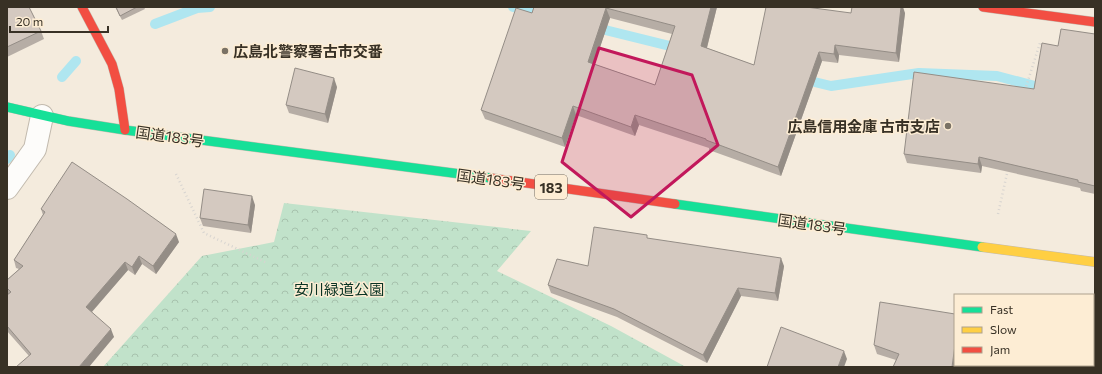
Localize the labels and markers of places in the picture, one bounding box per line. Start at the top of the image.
place label: 広島北警察署古市交番 [233,42,383,60]
marker: 広島北警察署古市交番 [220,46,230,56]
place label: 広島信用金庫 古市支店 [787,117,940,135]
marker: 広島信用金庫 古市支店 [943,121,953,131]

